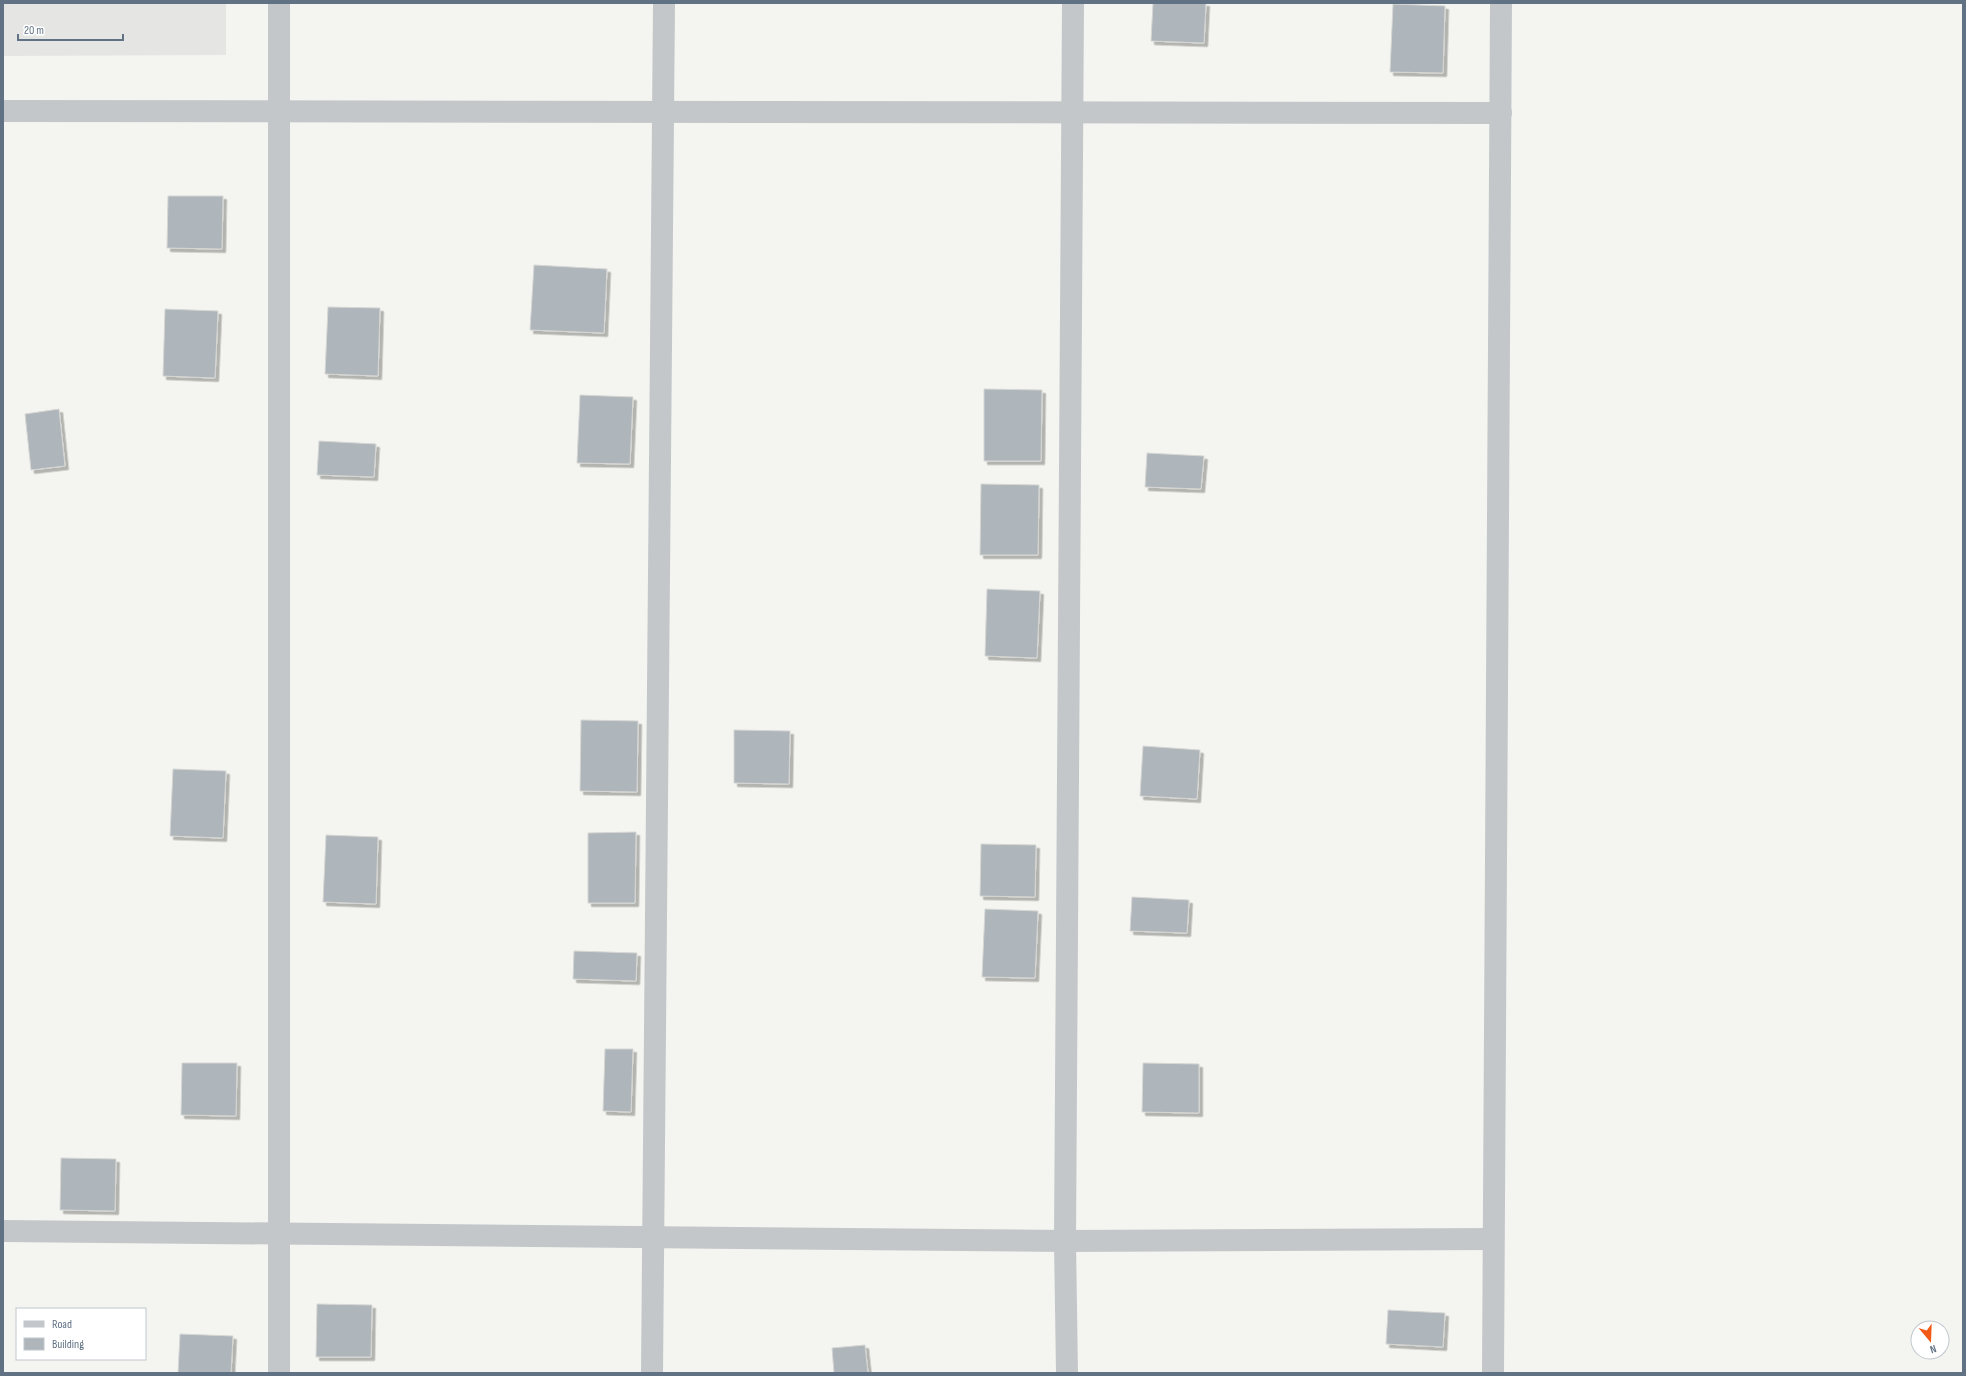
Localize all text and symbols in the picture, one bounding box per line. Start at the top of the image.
scale bar [18,16,123,42]
text: 20 m [24,23,44,38]
legend [16,1308,146,1360]
text: Road [52,1317,72,1332]
north arrow [1910,1320,1950,1360]
text: Building [52,1337,84,1352]
text: N [1928,1342,1938,1356]

